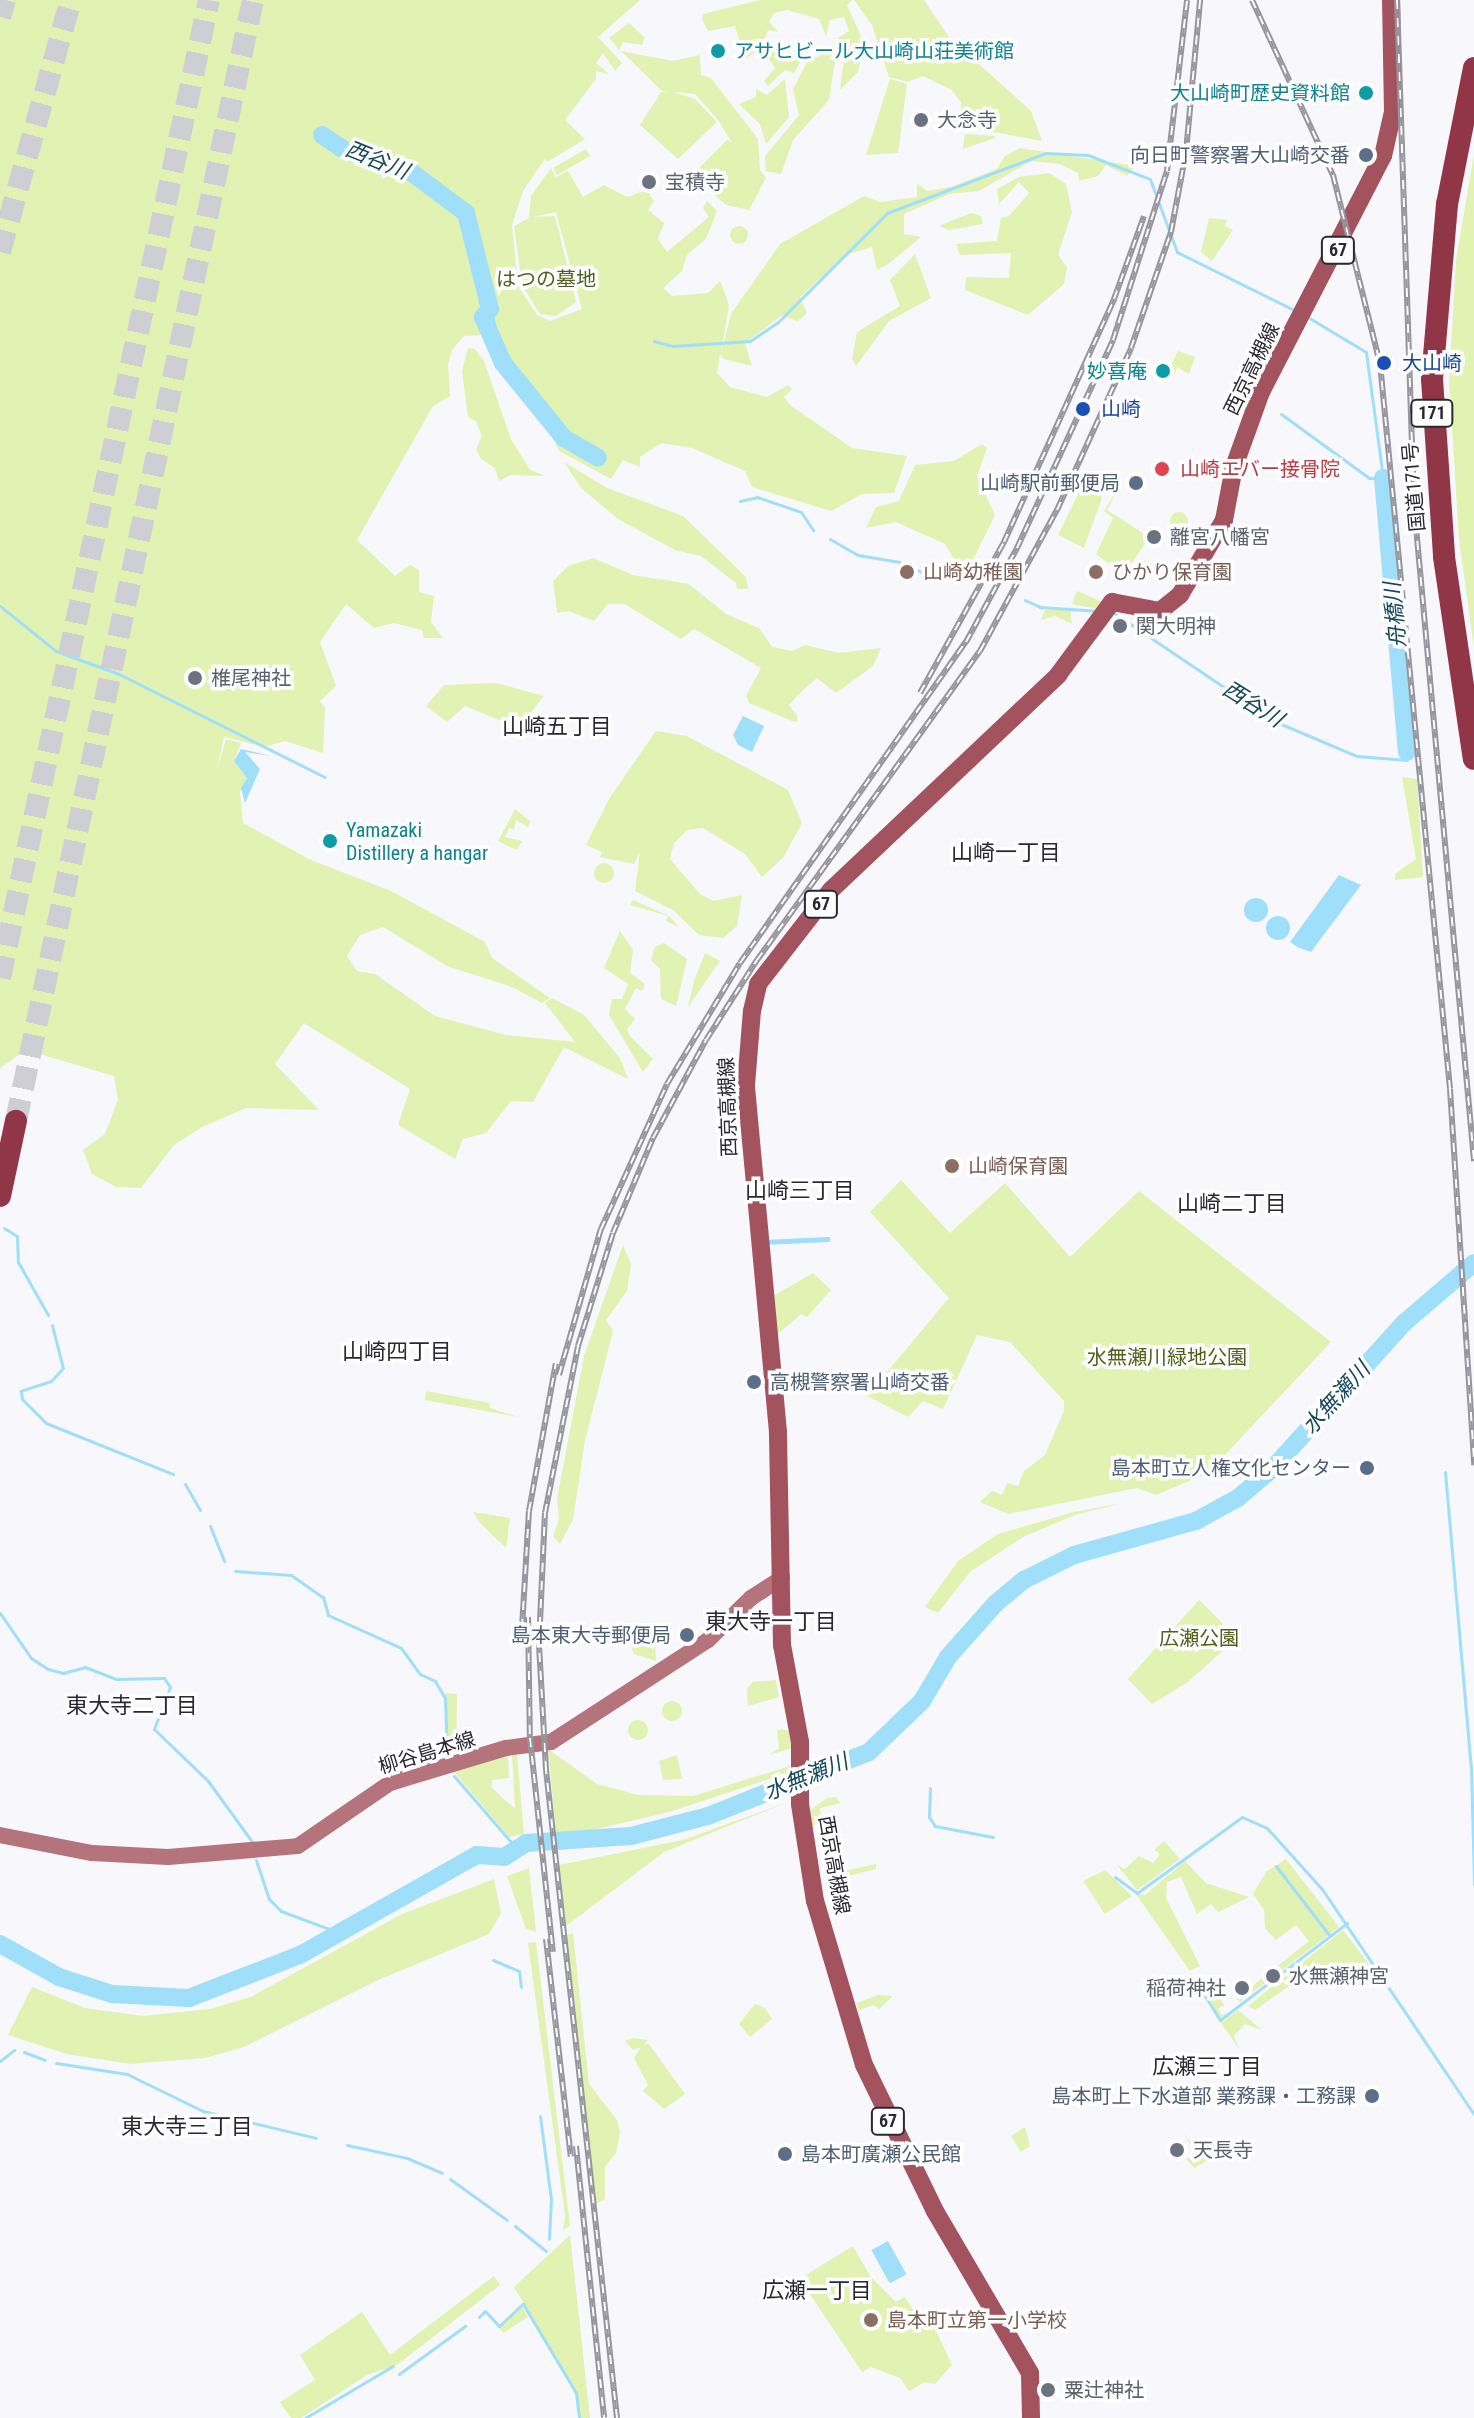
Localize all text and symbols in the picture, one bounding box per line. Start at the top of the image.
place label: アサヒビール大山崎山荘美術館 [734,39,1014,63]
marker: アサヒビール大山崎山荘美術館 [709,42,727,60]
place label: 大山崎町歴史資料館 [1170,81,1350,105]
marker: 大山崎町歴史資料館 [1357,84,1375,102]
place label: 大念寺 [937,108,997,132]
marker: 大念寺 [912,111,930,129]
water label: 西谷川 [341,135,413,185]
place label: 向日町警察署大山崎交番 [1130,143,1350,167]
marker: 向日町警察署大山崎交番 [1357,146,1375,164]
place label: 宝積寺 [665,170,725,194]
marker: 宝積寺 [640,173,658,191]
road number: 67 [1320,236,1356,264]
park label: はつの墓地 [496,267,596,291]
street label: 西京高槻線 [1219,319,1285,419]
place label: 大山崎 [1402,351,1462,375]
marker: 大山崎 [1373,352,1395,374]
place label: 妙喜庵 [1087,359,1147,383]
marker: 妙喜庵 [1154,362,1172,380]
place label: 山崎 [1101,397,1141,421]
marker: 山崎 [1072,398,1094,420]
road number: 171 [1410,399,1454,427]
street label: 国道171号 [1398,441,1430,533]
place label: 山崎エバー接骨院 [1180,457,1340,481]
marker: 山崎エバー接骨院 [1151,458,1173,480]
place label: 山崎駅前郵便局 [980,471,1120,495]
marker: 山崎駅前郵便局 [1127,474,1145,492]
place label: 離宮八幡宮 [1170,525,1270,549]
marker: 離宮八幡宮 [1145,528,1163,546]
place label: 山崎幼稚園 [923,560,1023,584]
place label: ひかり保育園 [1112,560,1232,584]
marker: 山崎幼稚園 [898,563,916,581]
marker: ひかり保育園 [1087,563,1105,581]
water label: 舟橋川 [1379,581,1411,649]
place label: 関大明神 [1136,614,1216,638]
marker: 関大明神 [1111,617,1129,635]
place label: 椎尾神社 [211,666,291,690]
marker: 椎尾神社 [186,669,204,687]
water label: 西谷川 [1218,675,1288,733]
district label: 山崎五丁目 [502,714,612,740]
place label: Yamazaki Distillery a hangar [346,818,488,865]
marker: Yamazaki Distillery a hangar [321,832,339,850]
district label: 山崎一丁目 [951,840,1061,866]
road number: 67 [803,890,839,918]
street label: 西京高槻線 [714,1057,742,1157]
place label: 山崎保育園 [968,1154,1068,1178]
marker: 山崎保育園 [943,1157,961,1175]
district label: 山崎三丁目 [745,1178,855,1204]
district label: 山崎二丁目 [1177,1191,1287,1217]
district label: 山崎四丁目 [342,1339,452,1365]
park label: 水無瀬川緑地公園 [1087,1345,1247,1369]
water label: 水無瀬川 [1297,1356,1375,1440]
place label: 高槻警察署山崎交番 [770,1370,950,1394]
marker: 高槻警察署山崎交番 [745,1373,763,1391]
place label: 島本町立人権文化センター [1111,1456,1351,1480]
marker: 島本町立人権文化センター [1358,1459,1376,1477]
district label: 東大寺一丁目 [705,1609,837,1635]
place label: 島本東大寺郵便局 [511,1623,671,1647]
marker: 島本東大寺郵便局 [678,1626,696,1644]
park label: 広瀬公園 [1159,1626,1239,1650]
district label: 東大寺二丁目 [66,1693,198,1719]
street label: 柳谷島本線 [376,1727,478,1779]
water label: 水無瀬川 [760,1748,852,1806]
street label: 西京高槻線 [813,1814,855,1916]
place label: 水無瀬神宮 [1289,1964,1389,1988]
marker: 水無瀬神宮 [1264,1967,1282,1985]
place label: 稲荷神社 [1146,1976,1226,2000]
marker: 稲荷神社 [1233,1979,1251,1997]
district label: 広瀬三丁目 [1152,2054,1262,2080]
place label: 島本町上下水道部 業務課・工務課 [1051,2084,1356,2108]
marker: 島本町上下水道部 業務課・工務課 [1363,2087,1381,2105]
road number: 67 [870,2107,906,2135]
district label: 東大寺三丁目 [121,2114,253,2140]
place label: 天長寺 [1193,2138,1253,2162]
marker: 天長寺 [1168,2141,1186,2159]
place label: 島本町廣瀬公民館 [801,2142,961,2166]
marker: 島本町廣瀬公民館 [776,2145,794,2163]
district label: 広瀬一丁目 [762,2278,872,2304]
place label: 島本町立第一小学校 [887,2308,1067,2332]
marker: 島本町立第一小学校 [862,2311,880,2329]
place label: 粟辻神社 [1064,2378,1144,2402]
marker: 粟辻神社 [1039,2381,1057,2399]

